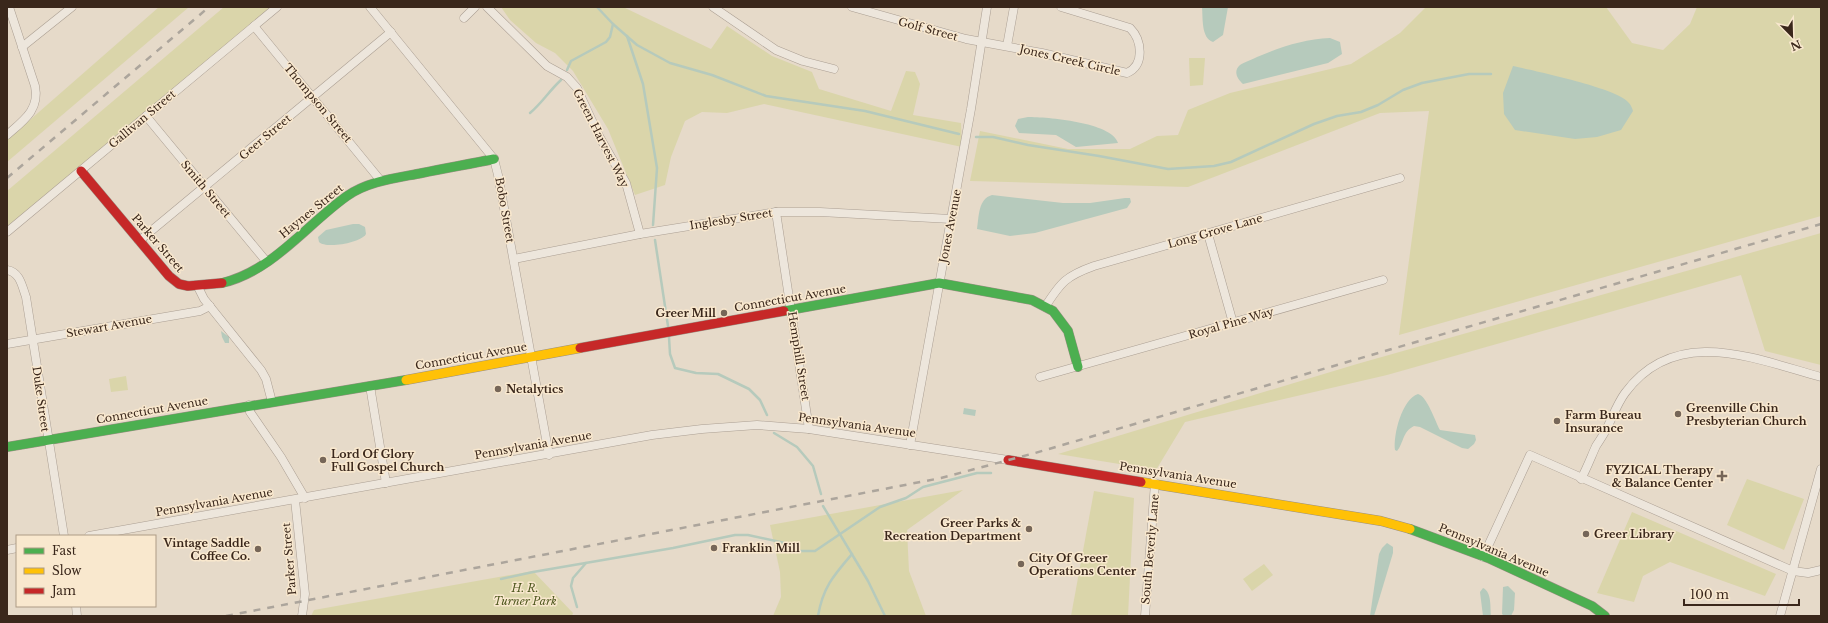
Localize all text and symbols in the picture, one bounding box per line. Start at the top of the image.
street label: Golf Street [897,14,960,44]
north arrow [1772,16,1812,56]
text: N [1788,37,1803,54]
street label: Jones Creek Circle [1016,41,1122,78]
street label: Thompson Street [281,61,356,146]
street label: Gallivan Street [106,86,179,151]
street label: Green Harvest Way [570,86,632,190]
street label: Geer Street [236,111,294,163]
street label: Smith Street [178,157,235,221]
street label: Bobo Street [492,176,518,245]
street label: Haynes Street [276,180,346,241]
street label: Jones Avenue [936,188,964,266]
street label: Inglesby Street [689,205,774,232]
street label: Parker Street [129,211,188,276]
street label: Long Grove Lane [1166,211,1264,251]
street label: Connecticut Avenue [733,281,847,315]
street label: Royal Pine Way [1187,304,1275,342]
place label: Greer Mill [656,306,716,320]
marker: Greer Mill [719,308,729,318]
street label: Hemphill Street [785,310,813,402]
street label: Stewart Avenue [65,312,153,340]
street label: Connecticut Avenue [414,339,528,373]
street label: Duke Street [29,365,53,433]
place label: Netalytics [506,382,563,396]
marker: Netalytics [493,384,503,394]
street label: Connecticut Avenue [95,393,209,427]
place label: Greenville Chin Presbyterian Church [1686,401,1807,428]
place label: Farm Bureau Insurance [1565,408,1642,435]
marker: Greenville Chin Presbyterian Church [1673,409,1683,419]
street label: Pennsylvania Avenue [797,410,917,440]
marker: Farm Bureau Insurance [1552,416,1562,426]
street label: Pennsylvania Avenue [473,428,593,462]
place label: Lord Of Glory Full Gospel Church [331,447,444,474]
marker: Lord Of Glory Full Gospel Church [318,455,328,465]
street label: Pennsylvania Avenue [1118,459,1238,491]
place label: FYZICAL Therapy & Balance Center [1605,463,1714,490]
marker: FYZICAL Therapy & Balance Center [1716,470,1728,482]
street label: Pennsylvania Avenue [154,485,274,519]
street label: South Beverly Lane [1138,493,1162,605]
place label: Greer Parks & Recreation Department [884,516,1022,543]
street label: Pennsylvania Avenue [1437,520,1551,580]
street label: Parker Street [279,521,299,596]
marker: Greer Parks & Recreation Department [1024,524,1034,534]
place label: Greer Library [1594,527,1675,541]
marker: Greer Library [1581,529,1591,539]
legend [16,535,156,607]
place label: Vintage Saddle Coffee Co. [163,536,251,563]
place label: Franklin Mill [722,541,800,555]
text: Fast [52,543,77,558]
marker: Franklin Mill [709,543,719,553]
marker: Vintage Saddle Coffee Co. [253,544,263,554]
place label: City Of Greer Operations Center [1029,551,1137,578]
marker: City Of Greer Operations Center [1016,559,1026,569]
text: Slow [52,563,82,578]
park label: H. R. Turner Park [493,581,557,608]
scale bar [1684,581,1799,607]
text: Jam [50,583,76,598]
text: 100 m [1690,587,1729,602]

